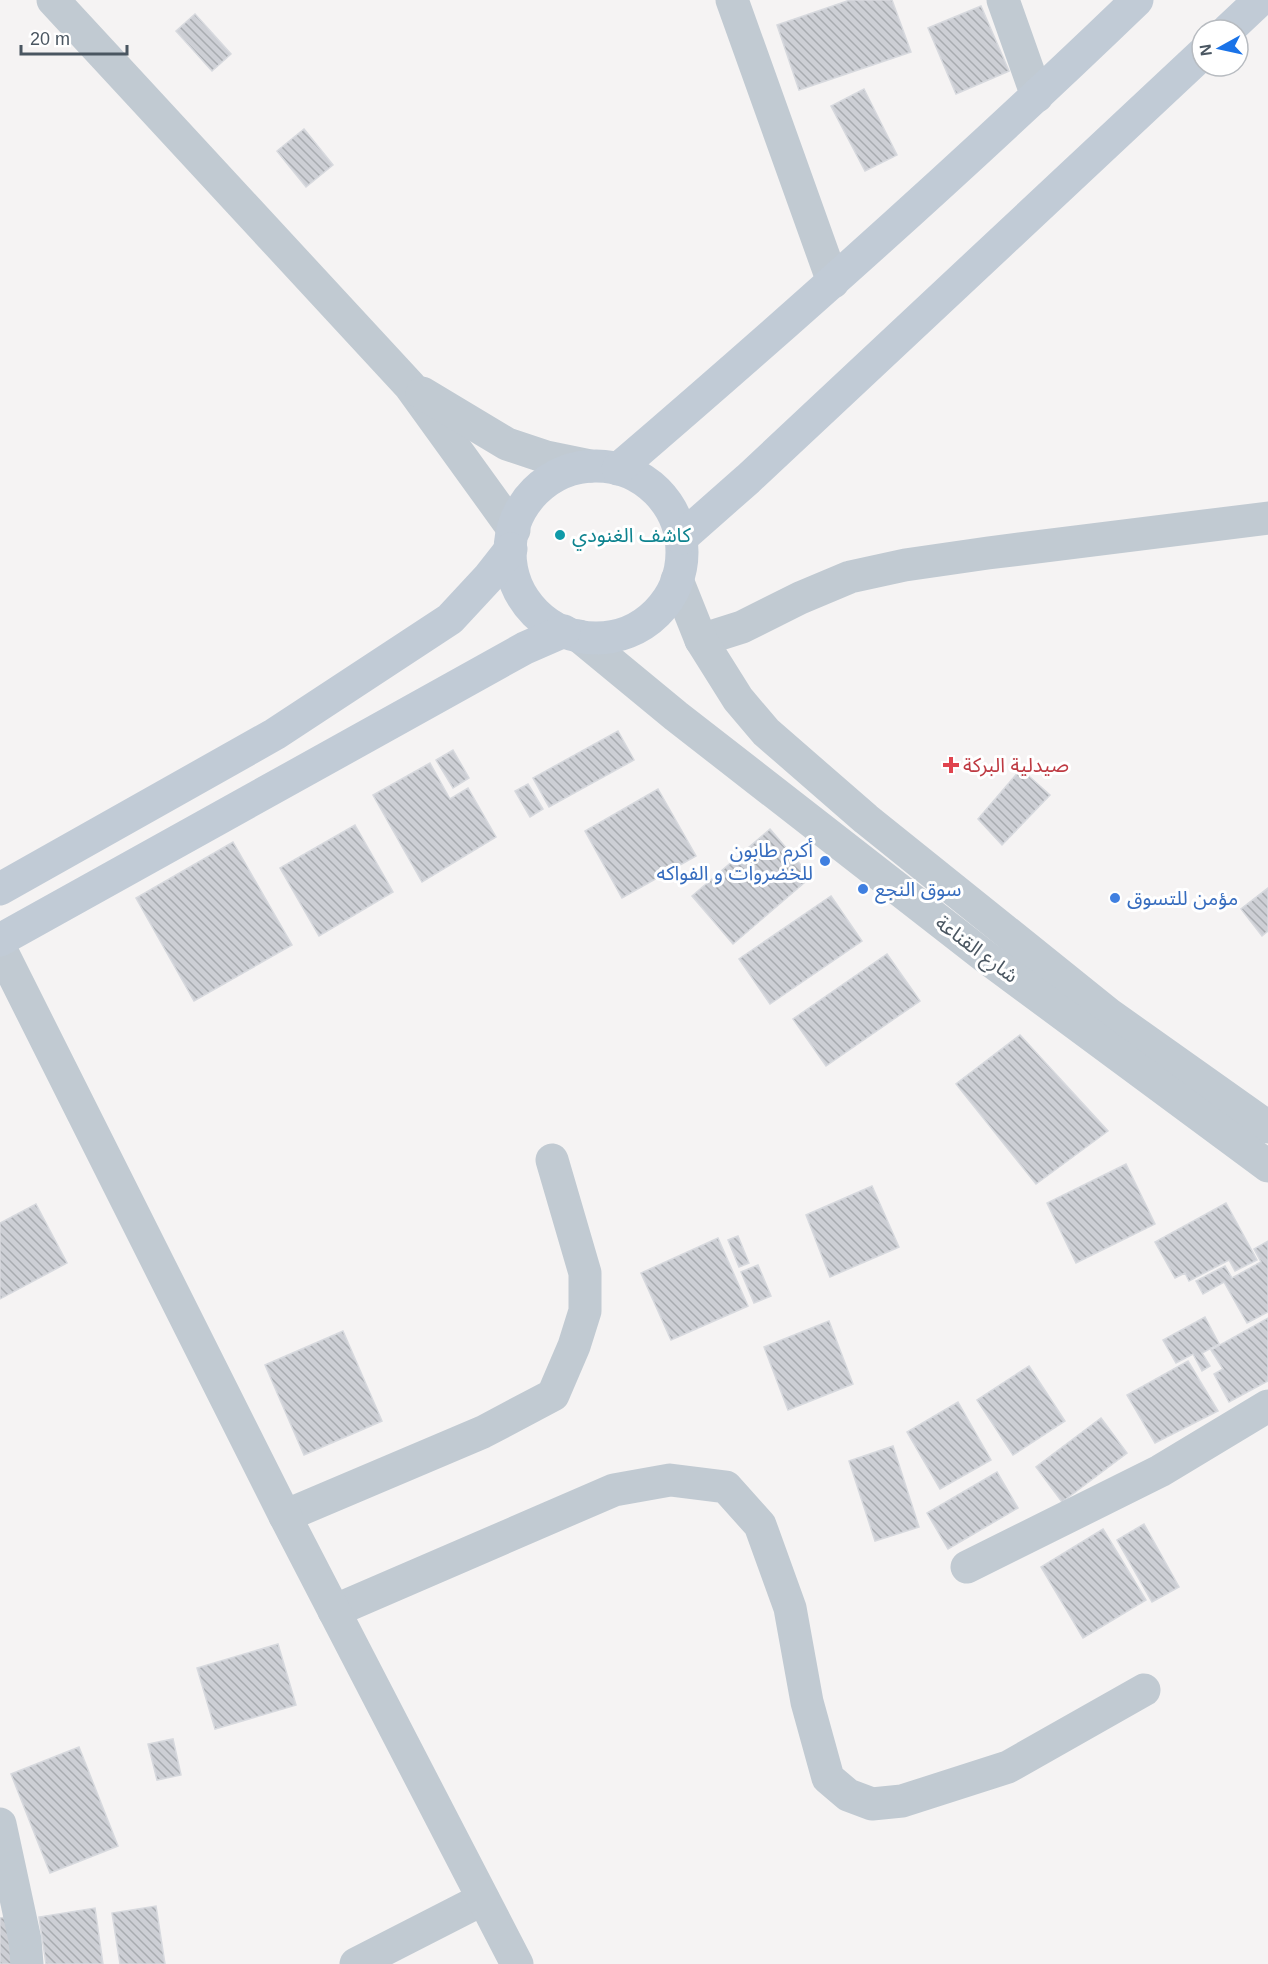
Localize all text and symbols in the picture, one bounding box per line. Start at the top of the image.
scale bar [21,18,128,56]
north arrow [1190,18,1250,78]
text: 20 m [30,29,70,49]
text: N [1196,43,1215,57]
place label: كاشف الغنودي [572,524,691,551]
marker: كاشف الغنودي [553,528,567,542]
place label: صيدلية البركة [963,754,1069,777]
marker: صيدلية البركة [944,758,958,772]
place label: أكرم طابون للخضروات و الفواكه [657,838,813,885]
marker: أكرم طابون للخضروات و الفواكه [818,854,832,868]
place label: سوق النجع [875,878,961,904]
marker: سوق النجع [856,882,870,896]
place label: مؤمن للتسوق [1127,887,1238,910]
marker: مؤمن للتسوق [1108,891,1122,905]
street label: شارع القناعة [929,911,1022,990]

